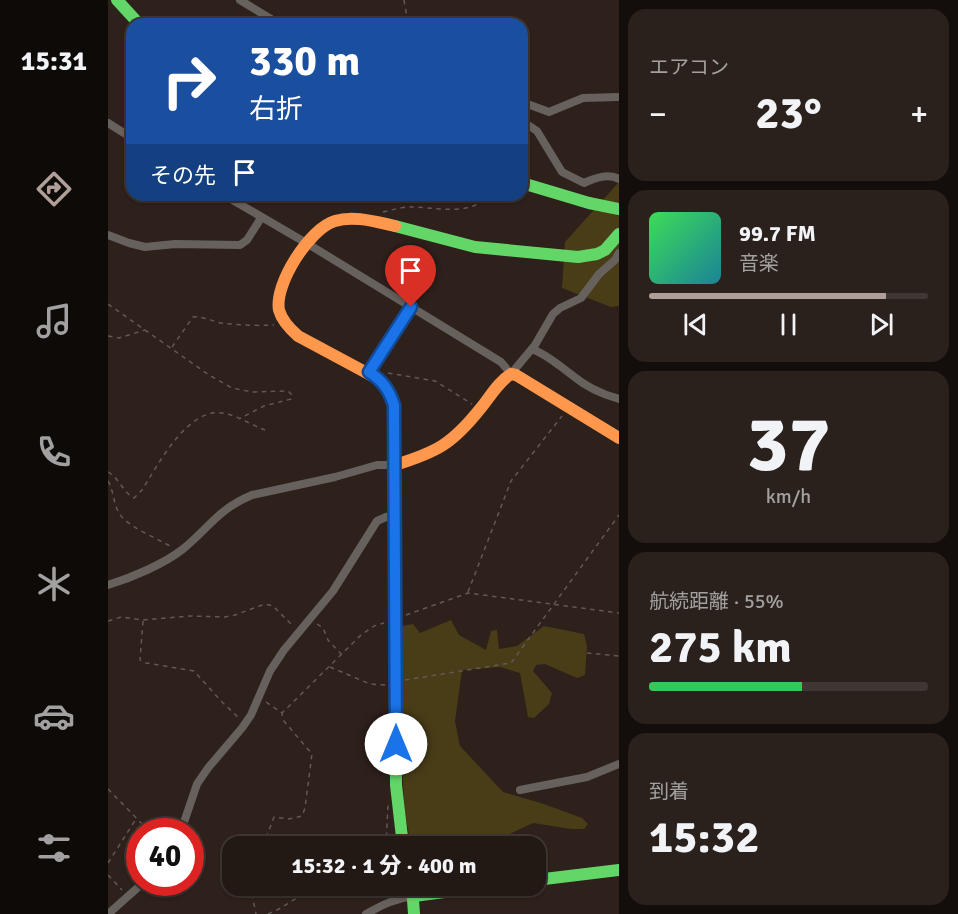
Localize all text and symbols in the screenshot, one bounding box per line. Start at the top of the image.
text: 330 m [249,36,360,87]
icon: right [150,42,228,120]
text: 15:31 [21,45,87,78]
text: エアコン [649,55,729,80]
text: 23° [755,86,822,141]
text: 右折 [249,93,303,126]
text: − [649,94,667,135]
text: + [910,94,928,135]
icon: arrive [228,156,261,189]
text: その先 [150,162,216,189]
icon: directions [33,168,75,210]
text: 99.7 FM [739,220,816,247]
pin [385,245,436,307]
text: 音楽 [739,251,779,276]
icon: arrive [394,254,427,287]
icon: music [33,300,75,342]
icon: previous [679,308,712,341]
icon: pause [772,308,805,341]
icon: next [865,308,898,341]
text: 37 [746,397,831,493]
icon: phone [33,431,75,473]
text: km/h [766,484,811,509]
icon: climate [33,563,75,605]
text: 航続距離 · 55% [649,589,784,614]
text: 275 km [649,620,792,675]
icon: car [33,695,75,737]
position arrow [364,712,428,776]
text: 到着 [649,779,689,804]
text: 15:32 [649,810,759,865]
speed limit sign: 40 [126,818,204,896]
icon: filters [33,827,75,869]
text: 15:32 · 1 分 · 400 m [292,852,476,879]

